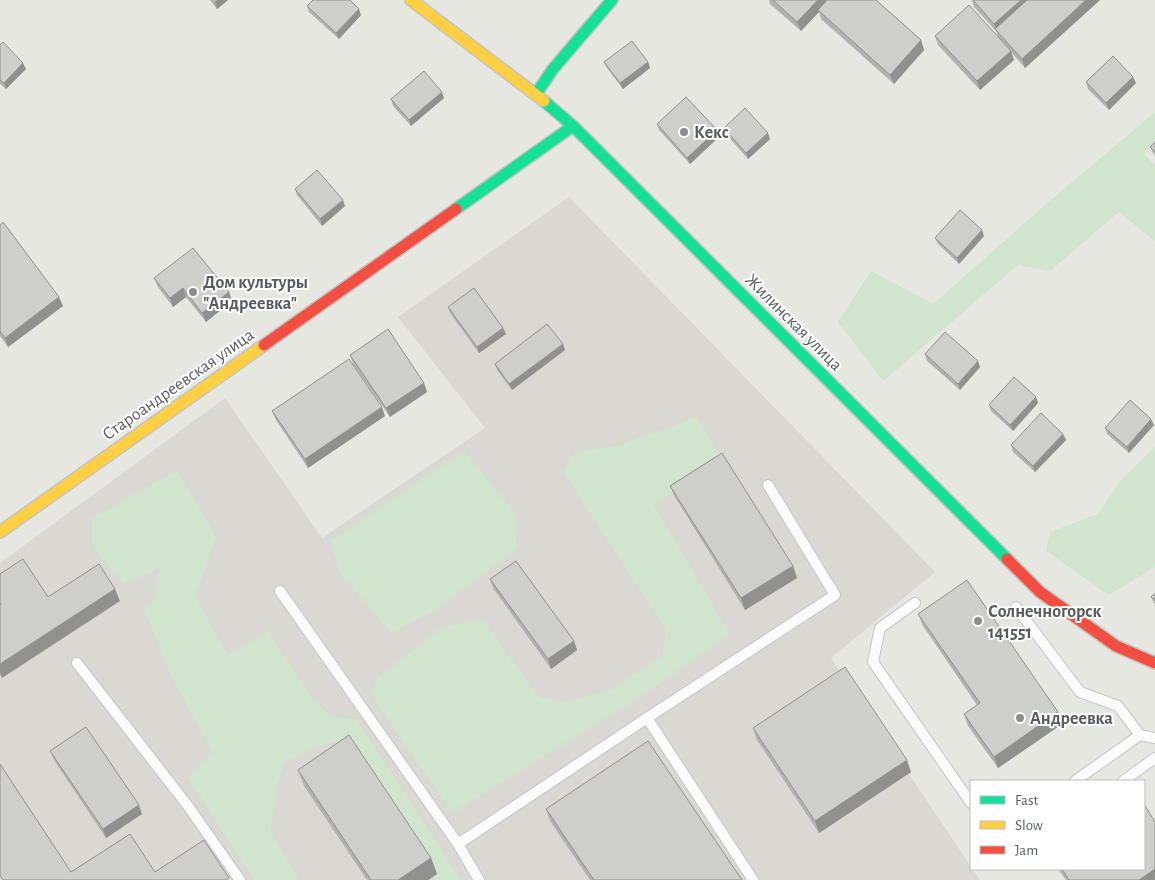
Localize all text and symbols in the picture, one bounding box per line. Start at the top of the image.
place label: Кекс [694,124,729,142]
marker: Кекс [678,126,690,138]
street label: Жилинская улица [741,271,845,375]
place label: Дом культуры "Андреевка" [203,274,308,313]
marker: Дом культуры "Андреевка" [187,286,199,298]
street label: Староандреевская улица [100,326,258,444]
place label: Солнечногорск 141551 [988,603,1102,642]
marker: Солнечногорск 141551 [972,615,984,627]
place label: Андреевка [1030,710,1113,728]
marker: Андреевка [1014,712,1026,724]
legend [970,780,1145,870]
text: Fast [1015,793,1039,808]
text: Slow [1015,818,1043,833]
text: Jam [1015,843,1038,858]

